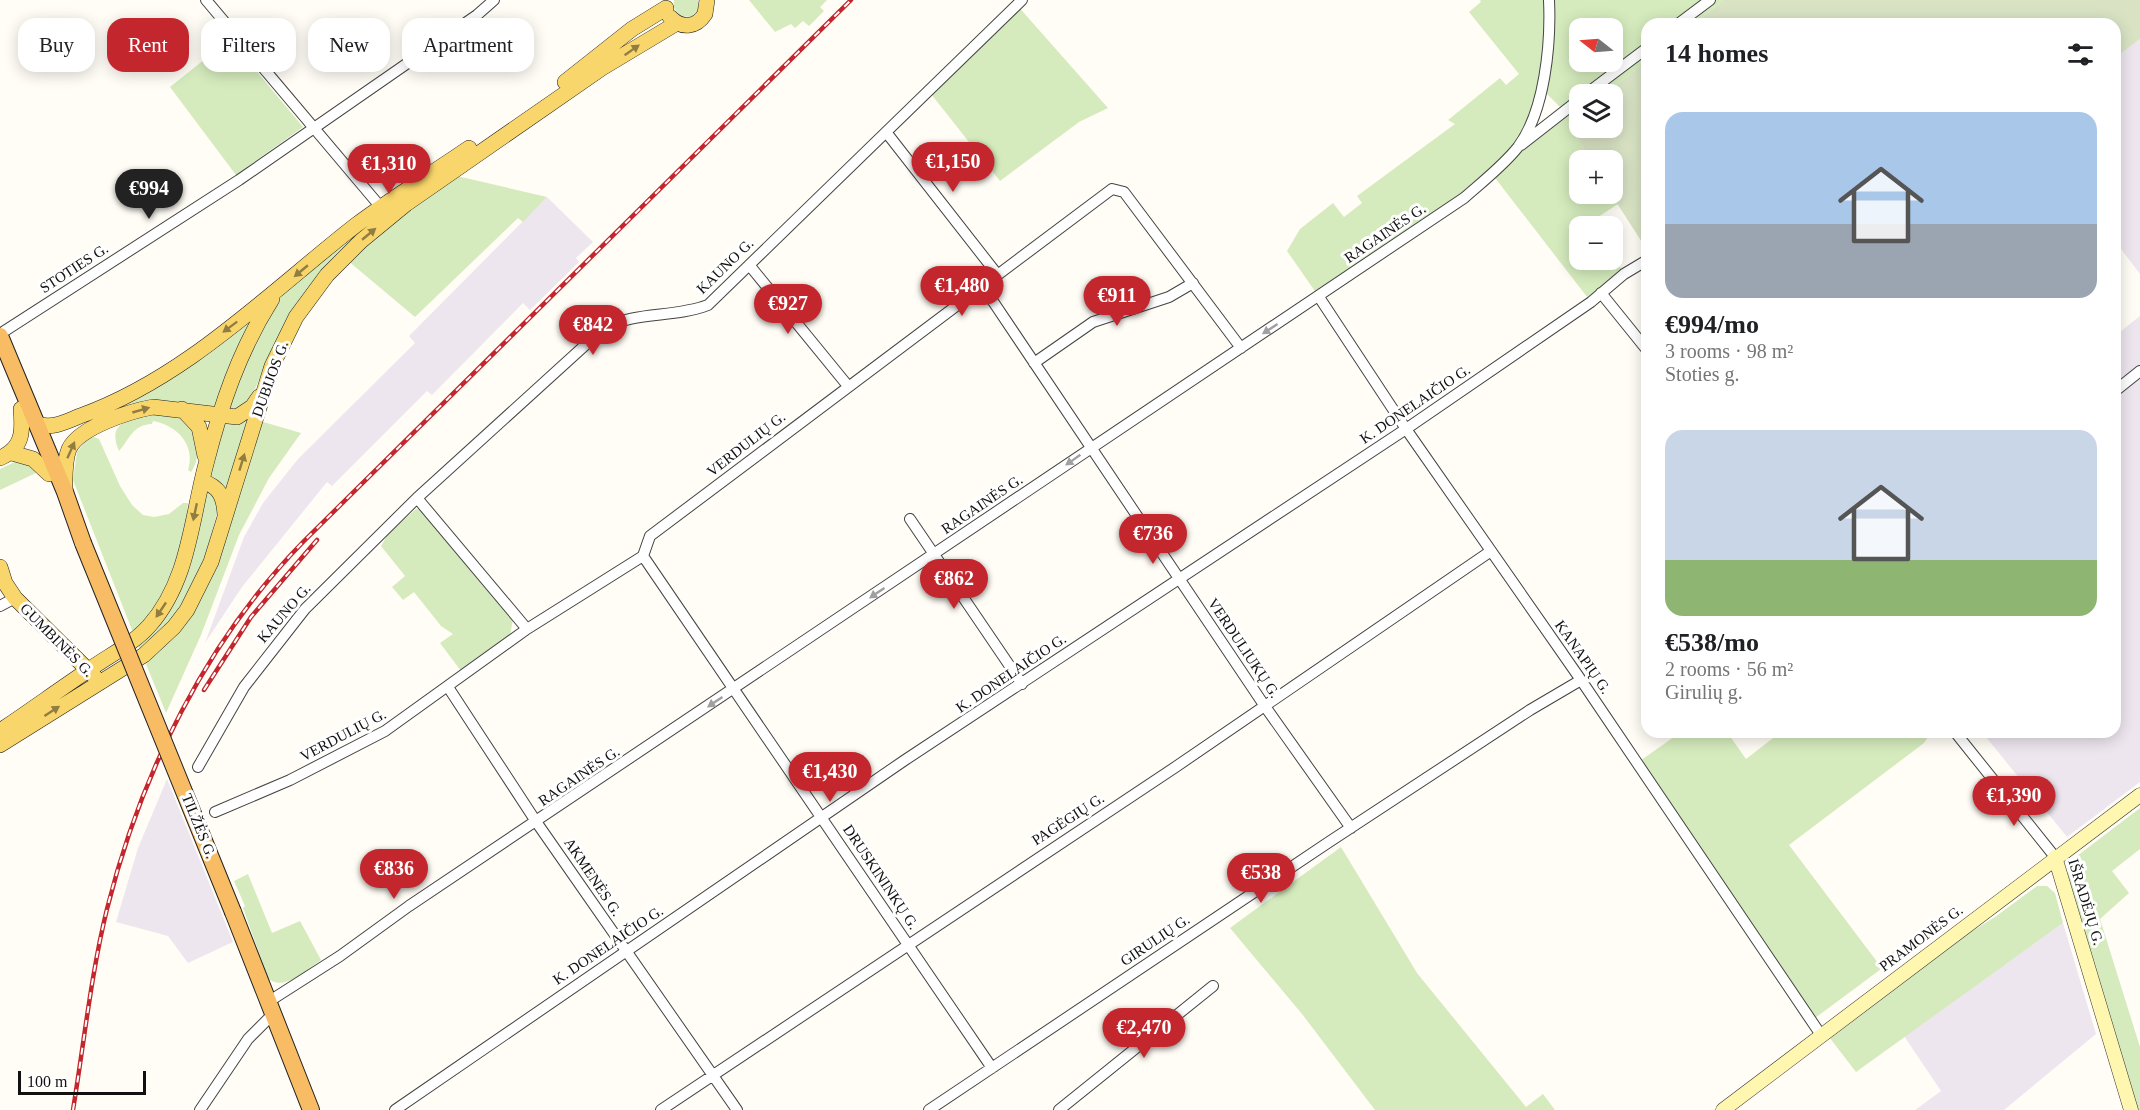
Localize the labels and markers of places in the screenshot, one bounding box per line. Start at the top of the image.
pin: €1,150 [904,142,1002,193]
pin: €1,310 [340,144,438,195]
pin: €994 [113,169,185,220]
pin: €1,480 [913,266,1011,317]
pin: €911 [1081,276,1153,327]
pin: €927 [752,284,824,335]
pin: €842 [557,305,629,356]
pin: €736 [1117,514,1189,565]
pin: €862 [918,559,990,610]
pin: €1,430 [781,752,879,803]
pin: €1,390 [1965,776,2063,827]
pin: €836 [358,849,430,900]
pin: €538 [1225,853,1297,904]
pin: €2,470 [1095,1008,1193,1059]

